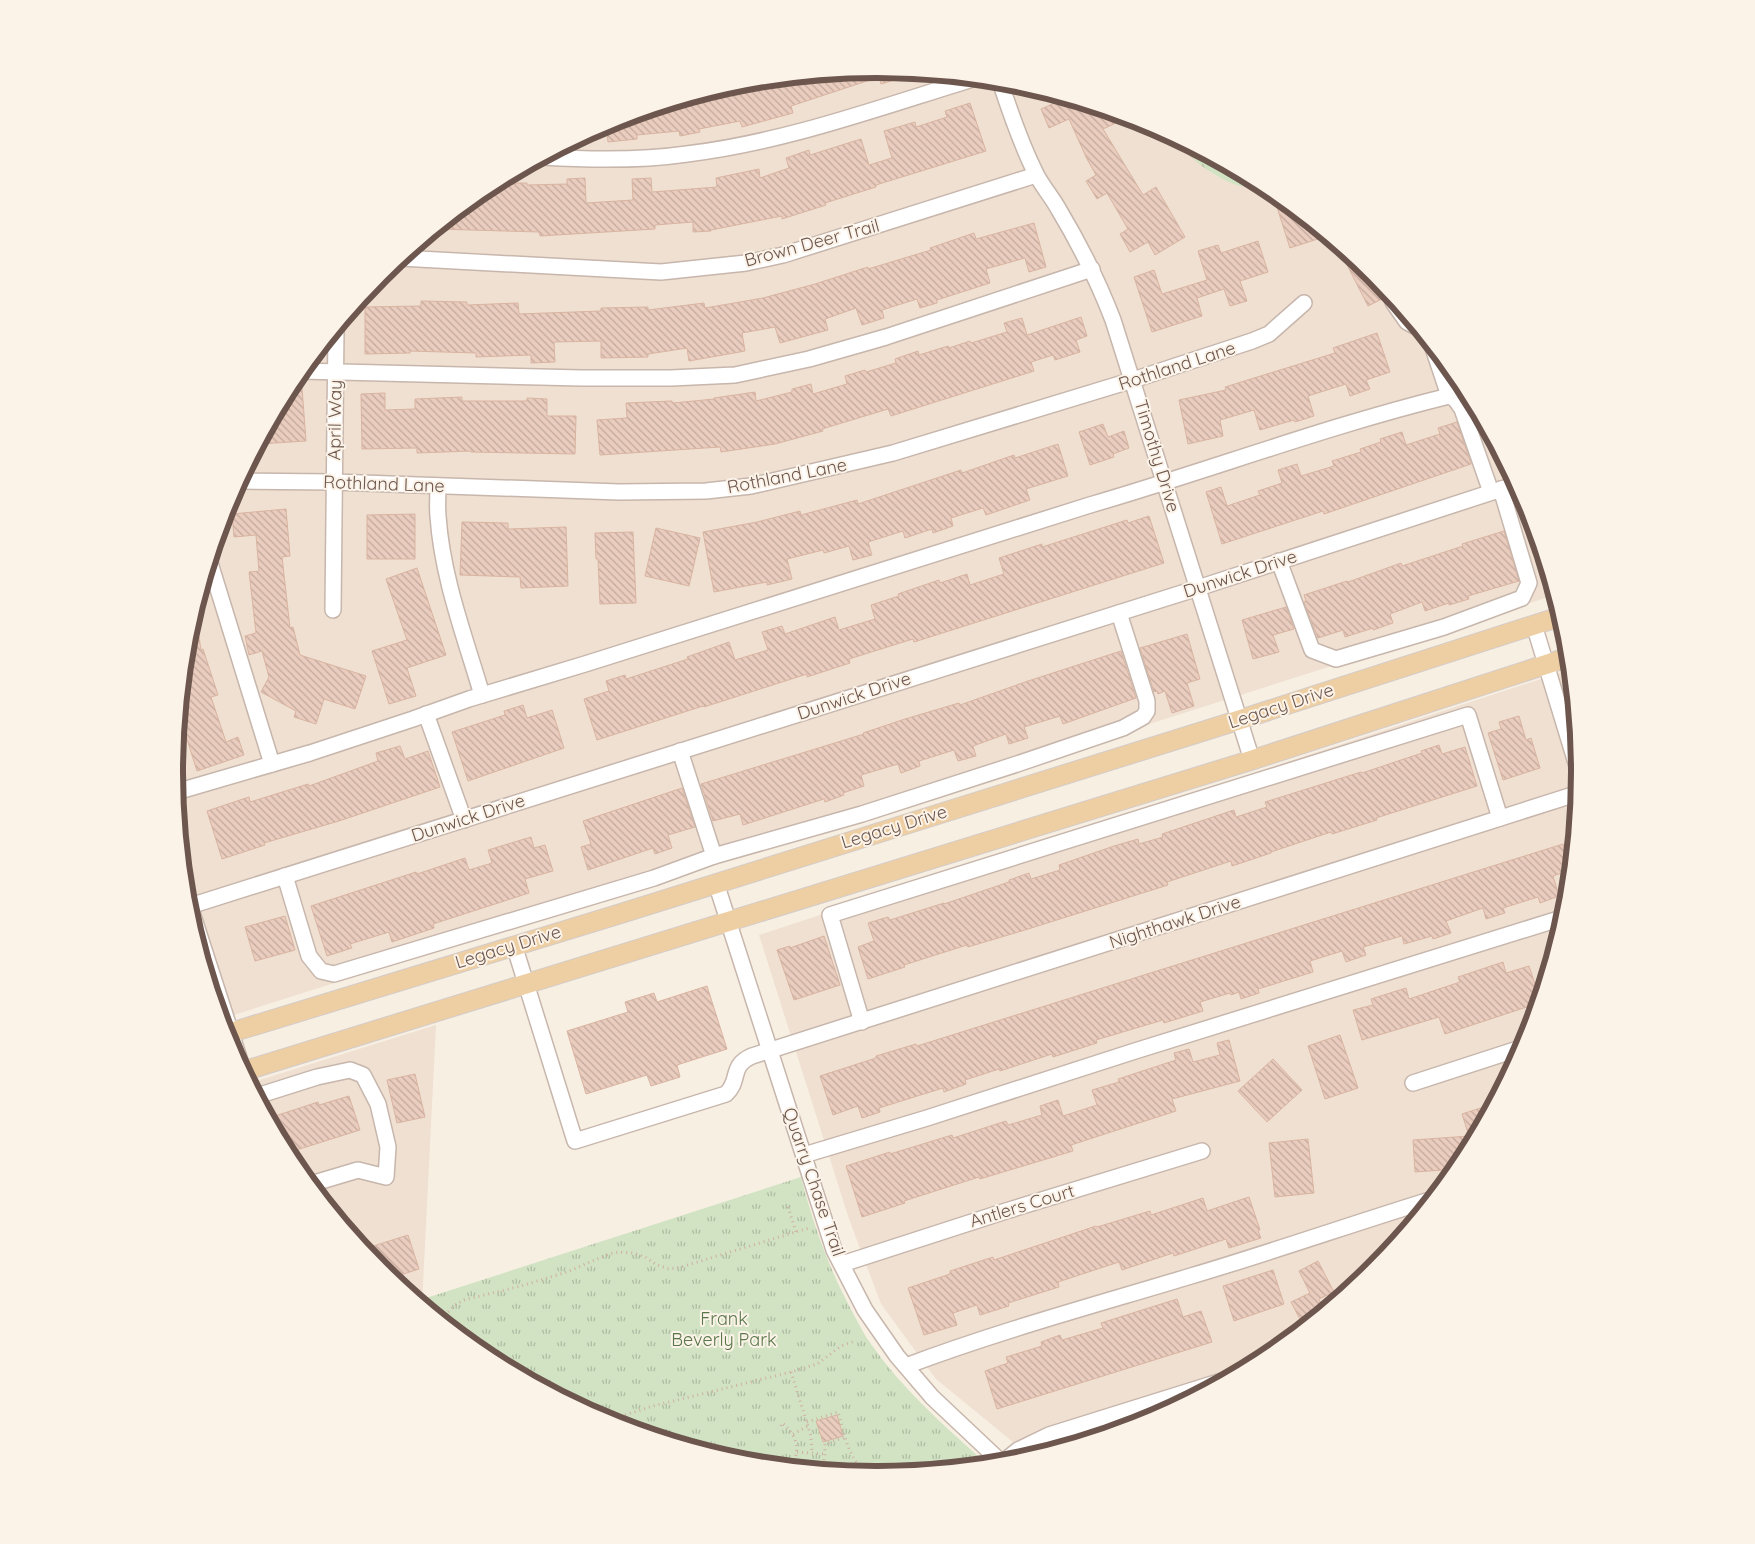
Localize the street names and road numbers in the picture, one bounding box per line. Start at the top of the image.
street label: Brown Deer Trail [742,213,882,272]
street label: Rothland Lane [1116,336,1238,395]
street label: April Way [322,379,347,461]
street label: Timothy Drive [1129,397,1186,515]
street label: Rothland Lane [725,453,849,498]
street label: Rothland Lane [323,470,445,497]
street label: Dunwick Drive [1180,544,1300,603]
street label: Dunwick Drive [794,666,914,725]
street label: Legacy Drive [1225,678,1336,733]
street label: Dunwick Drive [408,788,528,847]
street label: Legacy Drive [838,800,950,854]
street label: Nighthawk Drive [1106,889,1244,954]
street label: Legacy Drive [452,920,564,974]
street label: Quarry Chase Trail [778,1104,851,1259]
street label: Antlers Court [967,1179,1077,1232]

